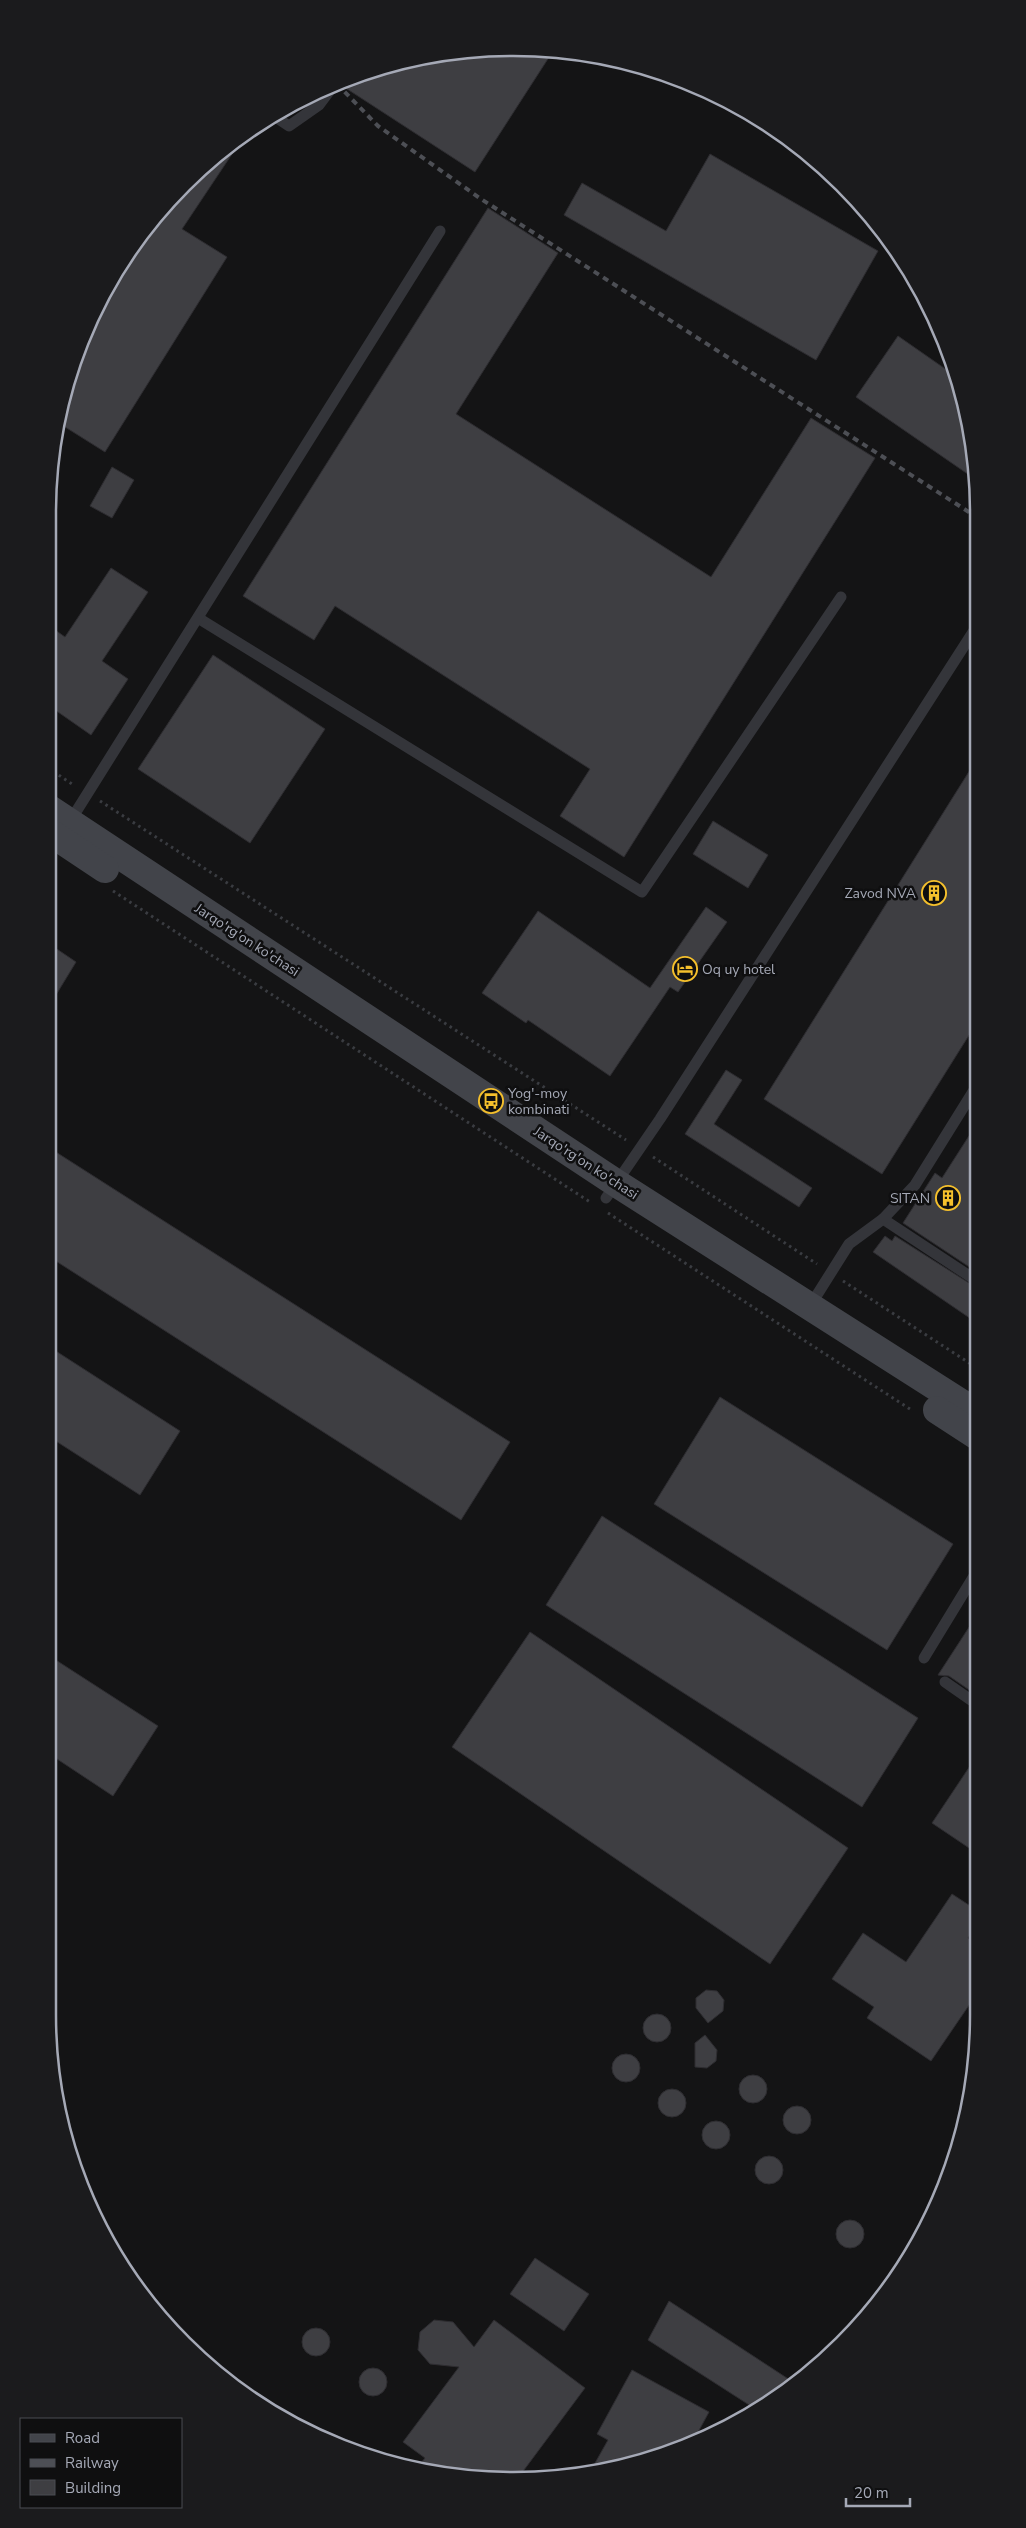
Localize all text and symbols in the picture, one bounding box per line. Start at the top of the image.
building icon: Zavod NVA [921,880,947,906]
place label: Zavod NVA [844,884,916,903]
street label: Jarqo'rg'on ko'chasi [190,899,303,981]
hotel icon: Oq uy hotel [672,956,698,982]
place label: Oq uy hotel [702,960,776,979]
place label: Yog'-moy kombinati [507,1084,570,1119]
bus stop icon: Yog'-moy kombinati [478,1088,504,1114]
street label: Jarqo'rg'on ko'chasi [529,1122,642,1204]
building icon: SITAN [935,1185,961,1211]
place label: SITAN [890,1189,930,1208]
legend [20,2418,182,2508]
text: Road [65,2428,100,2448]
text: Railway [65,2453,119,2473]
scale bar [846,2476,910,2508]
text: Building [65,2478,121,2498]
text: 20 m [854,2483,889,2503]

